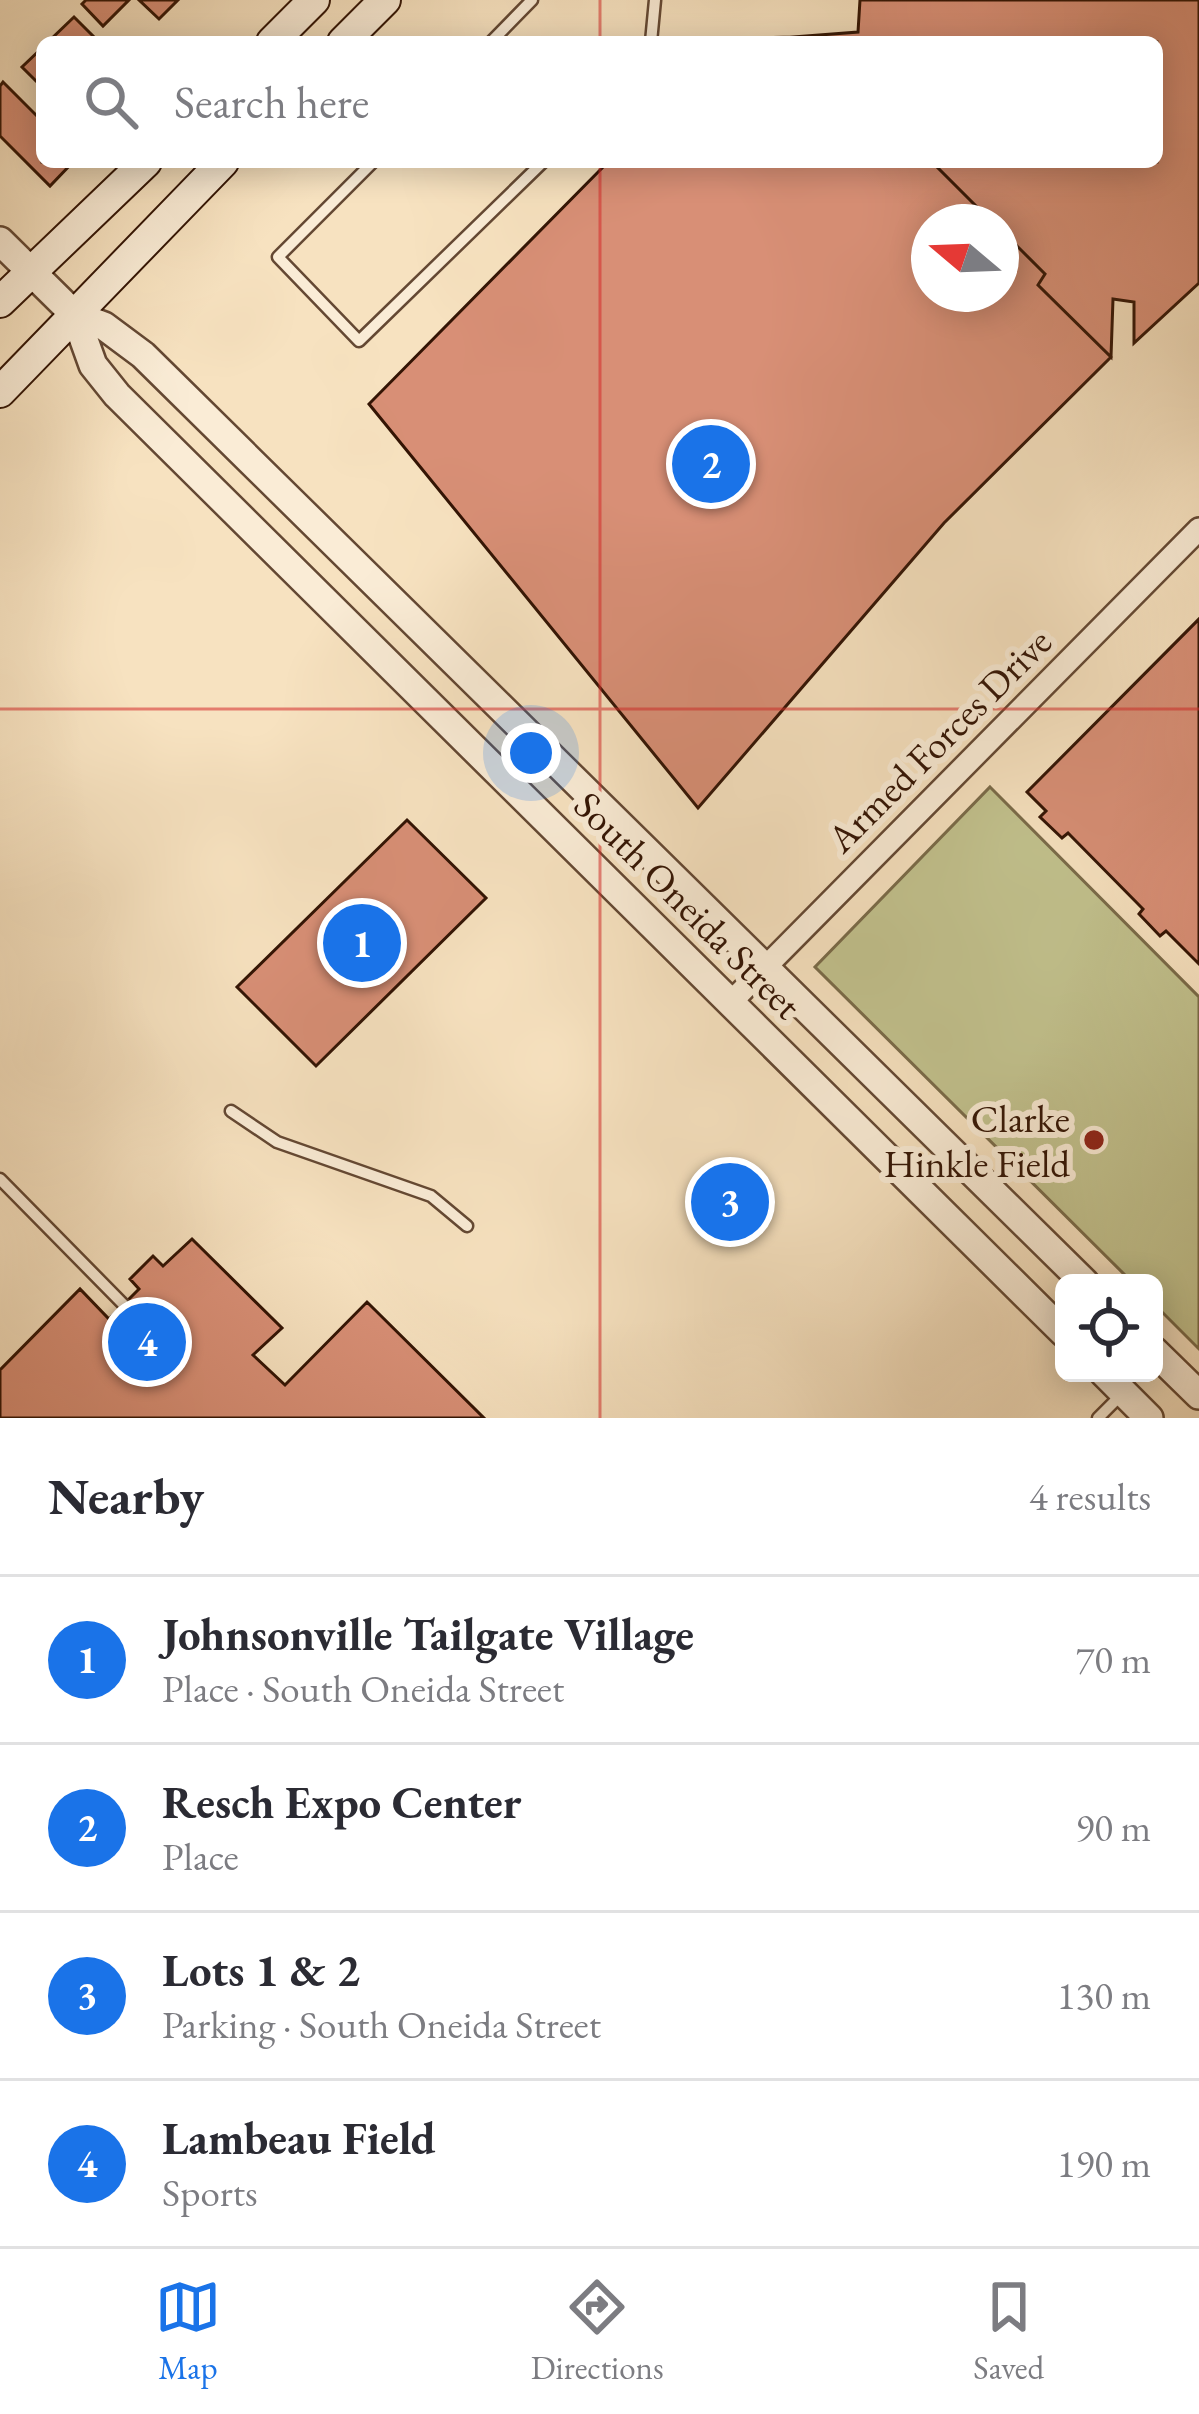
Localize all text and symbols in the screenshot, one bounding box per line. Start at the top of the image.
search box [36,36,1163,168]
icon: search [78,69,144,135]
text: Search here [174,73,369,131]
north arrow [911,204,1019,312]
pin: 2 [672,419,750,509]
street label: Armed Forces Drive [815,617,1062,864]
your location [501,723,561,783]
street label: South Oneida Street [563,780,813,1030]
pin: 1 [323,898,401,988]
place label: Clarke Hinkle Field [884,1093,1070,1189]
marker: Clarke Hinkle Field [1081,1127,1107,1153]
pin: 3 [691,1157,769,1247]
map controls [1055,1274,1163,1382]
button: locate [1055,1274,1163,1382]
pin: 4 [108,1297,186,1387]
text: Nearby [48,1463,204,1529]
text: 4 results [1029,1471,1151,1522]
text: Johnsonville Tailgate Village [162,1605,694,1663]
text: 1 [77,1634,97,1685]
text: 70 m [1075,1634,1151,1685]
text: Place · South Oneida Street [162,1663,564,1714]
text: Resch Expo Center [162,1773,521,1831]
text: 2 [77,1802,97,1853]
text: 90 m [1075,1802,1151,1853]
text: Place [162,1831,239,1882]
text: Lots 1 & 2 [162,1941,360,1999]
text: 3 [77,1970,97,2021]
text: 130 m [1057,1970,1151,2021]
text: Parking · South Oneida Street [162,1999,601,2050]
text: Lambeau Field [162,2109,436,2167]
text: 4 [77,2138,97,2189]
text: 190 m [1057,2138,1151,2189]
text: Sports [162,2167,258,2218]
tab: Map [155,2274,221,2389]
tab: Directions [531,2274,664,2389]
tab: Saved [973,2274,1044,2389]

